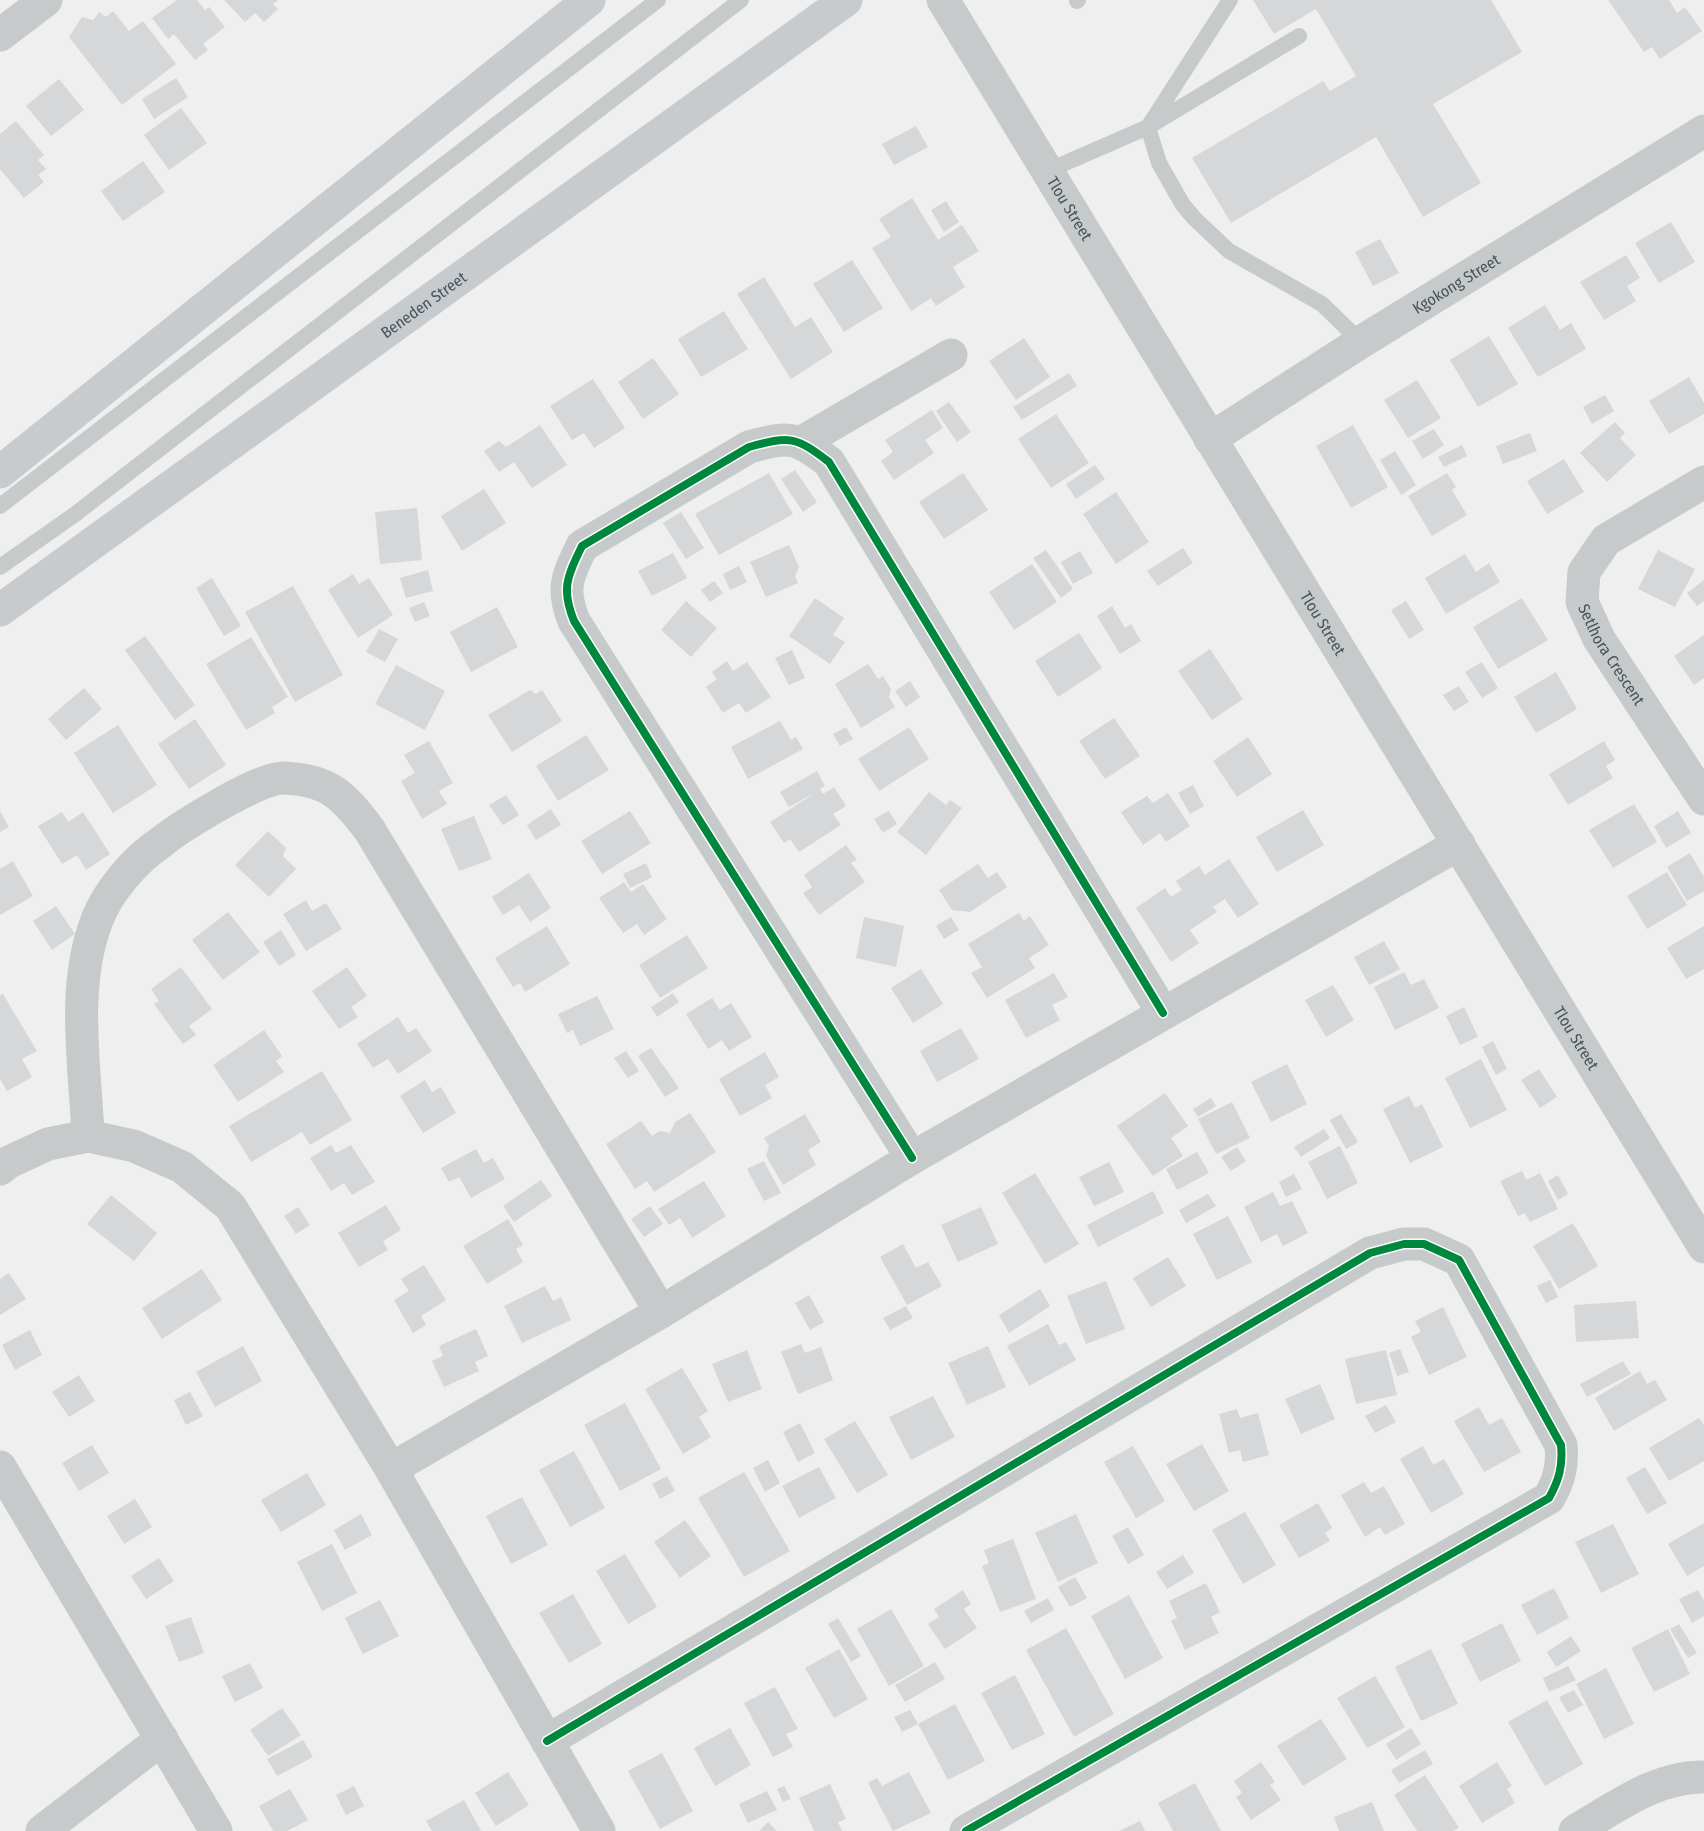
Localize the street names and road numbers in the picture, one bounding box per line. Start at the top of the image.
street label: Tlou Street [1043,173,1097,244]
street label: Kgokong Street [1409,249,1504,318]
street label: Beneden Street [377,267,471,342]
street label: Tlou Street [1297,588,1350,659]
street label: Setlhora Crescent [1575,601,1650,709]
street label: Tlou Street [1550,1003,1604,1074]

